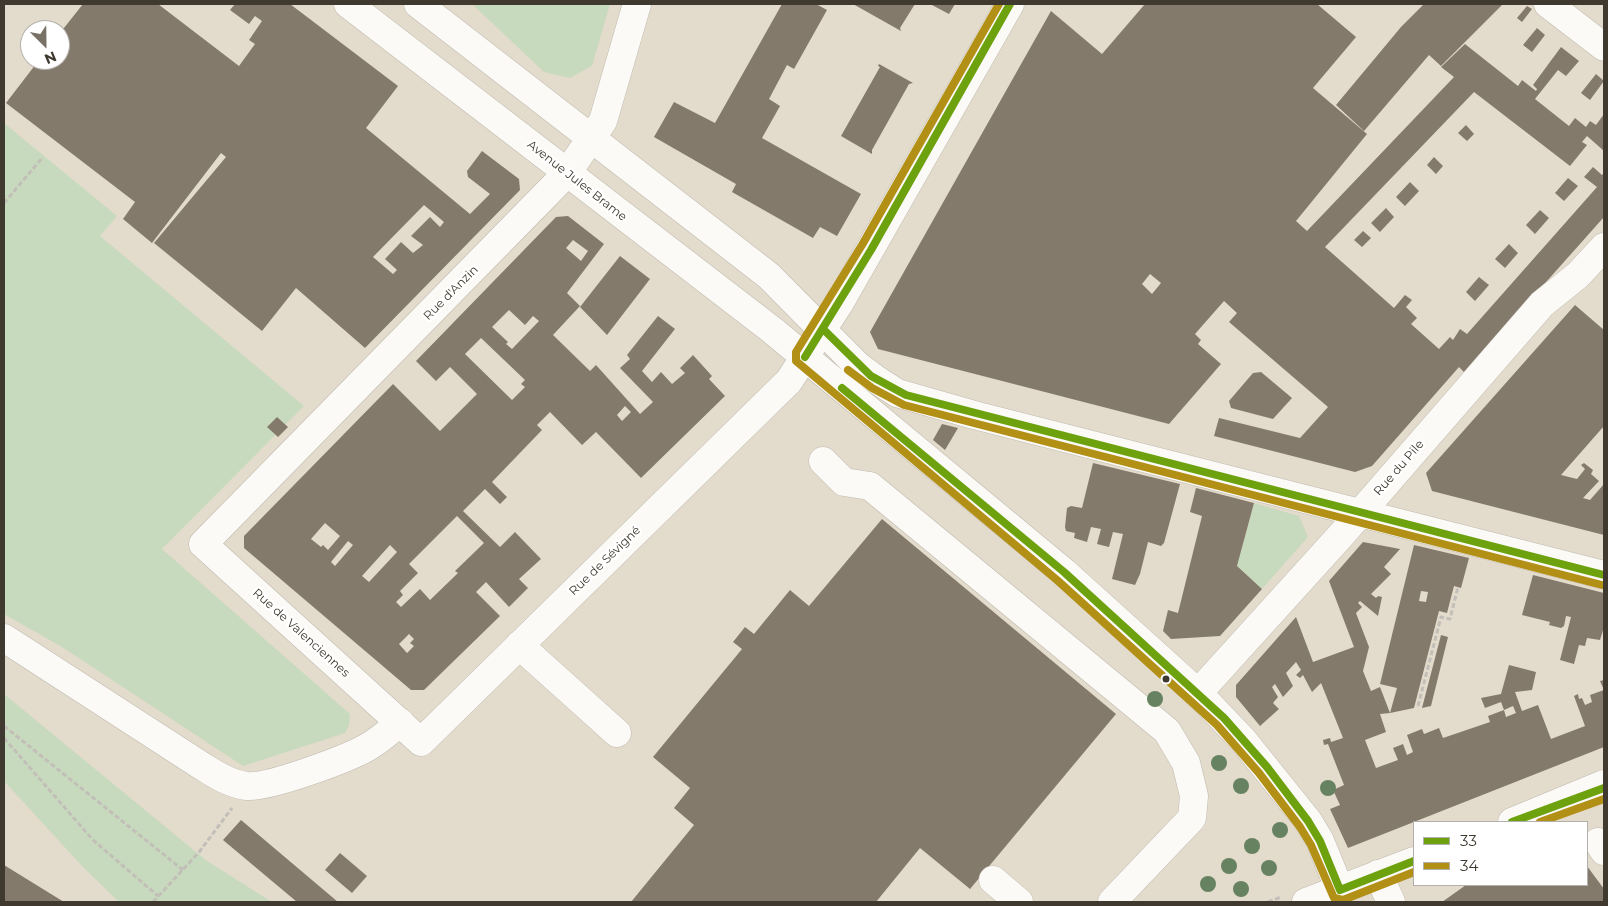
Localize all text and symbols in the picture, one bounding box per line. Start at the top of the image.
north arrow [20,20,70,70]
text: N [42,47,59,68]
street label: Avenue Jules Brame [524,138,630,224]
street label: Rue d'Anzin [421,263,481,323]
street label: Rue du Pile [1371,437,1427,499]
street label: Rue de Sévigné [566,523,644,599]
street label: Rue de Valenciennes [250,586,352,680]
unlabelled marker [1161,674,1171,684]
legend [1413,821,1588,886]
text: 33 [1460,831,1477,850]
text: 34 [1460,856,1478,875]

